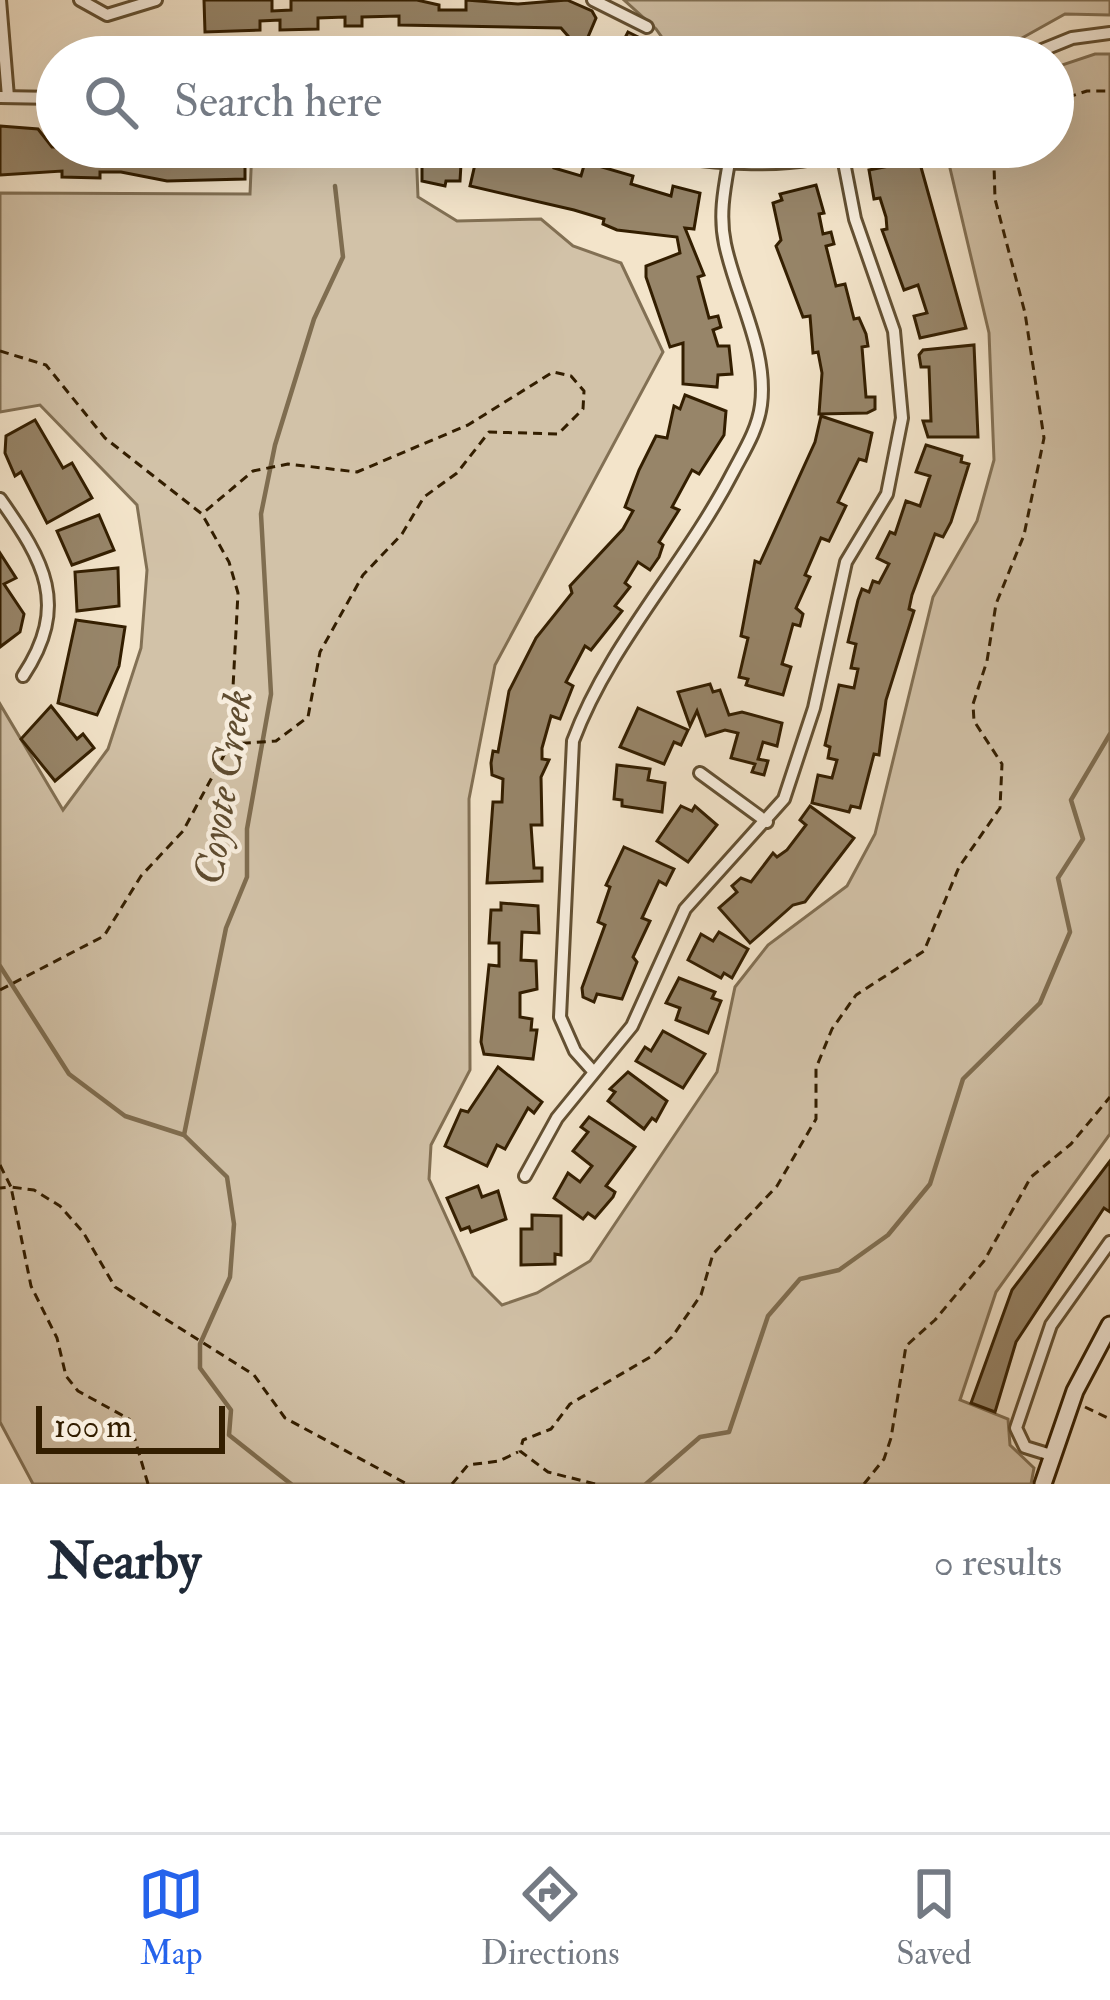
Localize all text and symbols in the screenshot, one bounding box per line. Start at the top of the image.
search box [36,36,1074,168]
icon: search [78,69,144,135]
text: Search here [174,74,382,130]
water label: Coyote Creek [183,686,265,889]
scale bar [36,1400,225,1453]
text: 100 m [54,1406,132,1447]
text: Nearby [48,1530,201,1594]
text: 0 results [934,1538,1062,1587]
tab: Map [138,1861,204,1974]
tab: Directions [481,1861,620,1974]
tab: Saved [896,1861,972,1974]

